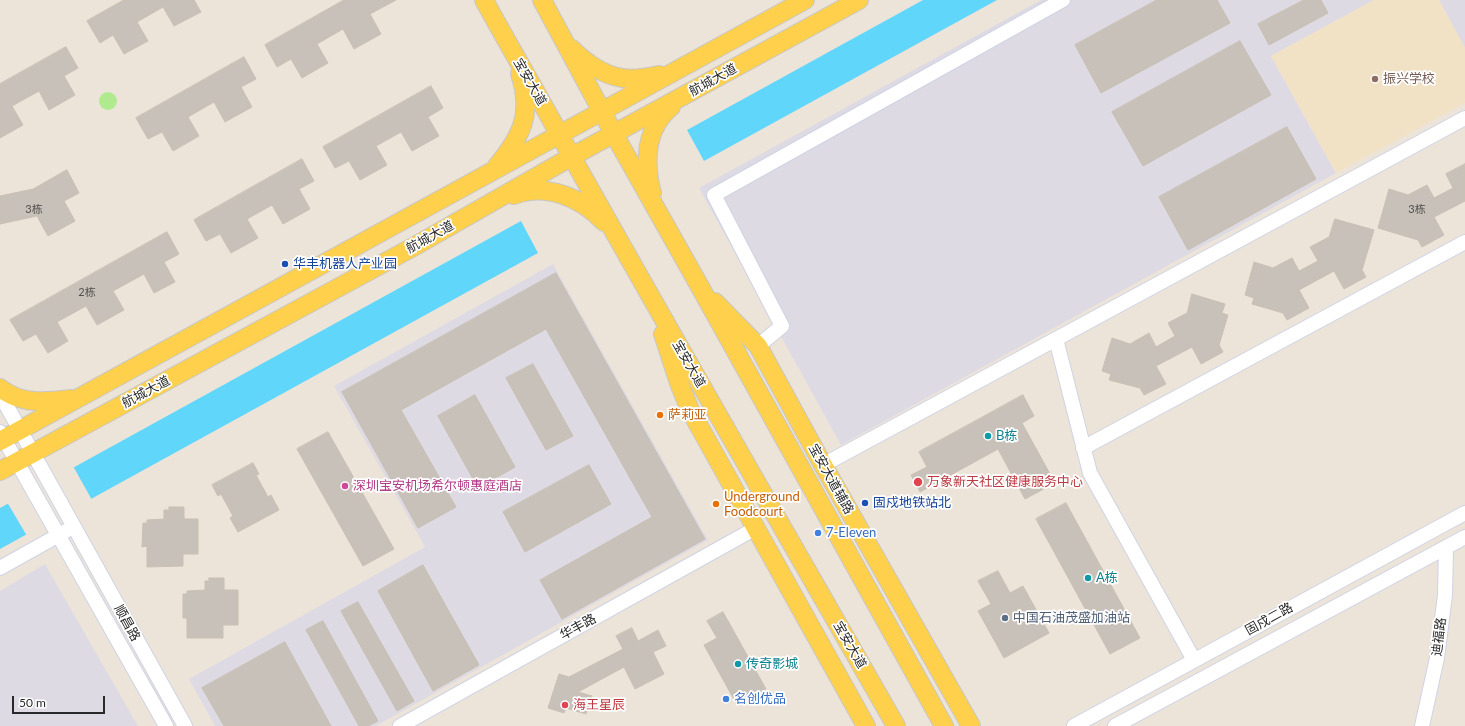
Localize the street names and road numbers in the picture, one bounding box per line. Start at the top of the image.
street label: 宝安大道 [510,56,550,108]
street label: 航城大道 [686,61,740,99]
street label: 航城大道 [403,218,457,256]
street label: 宝安大道 [669,338,709,390]
street label: 航城大道 [119,373,173,411]
street label: 宝安大道辅路 [805,441,857,517]
street label: 固戍二路 [1242,600,1296,638]
street label: 顺昌路 [111,602,143,644]
street label: 华丰路 [557,611,599,643]
street label: 迪福路 [1429,617,1449,657]
street label: 宝安大道 [830,619,870,671]

